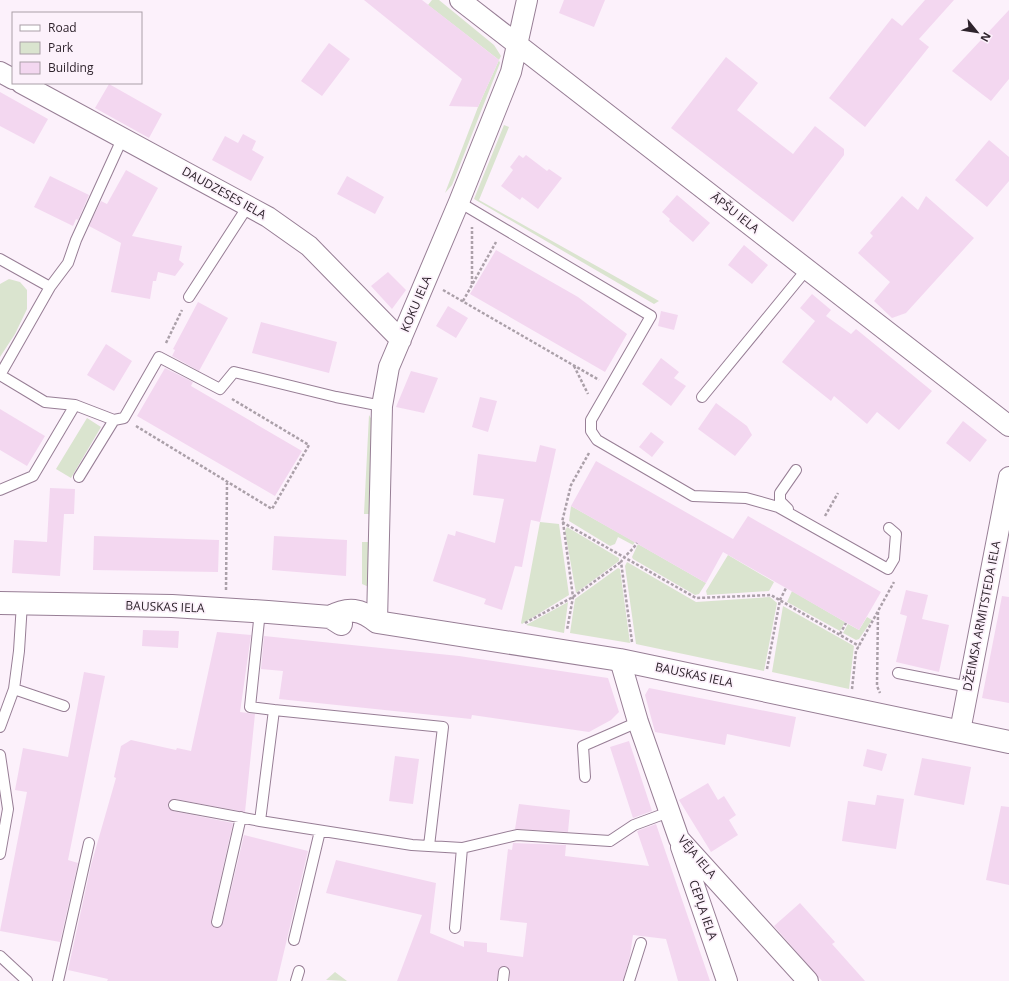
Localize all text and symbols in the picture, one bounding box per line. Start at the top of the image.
legend [12,12,142,84]
north arrow [957,12,997,52]
text: Road [48,19,77,36]
text: N [977,30,995,45]
text: Park [48,39,74,56]
text: Building [48,59,94,76]
street label: DAUDZESES IELA [179,162,270,223]
street label: ĀPŠU IELA [708,188,763,237]
street label: KOKU IELA [396,273,435,335]
street label: DŽEIMSA ARMITSTEDA IELA [959,539,1004,692]
street label: BAUSKAS IELA [125,597,205,616]
street label: BAUSKAS IELA [654,658,735,691]
street label: VĒJA IELA [674,831,721,882]
street label: CEPĻA IELA [685,878,722,942]

